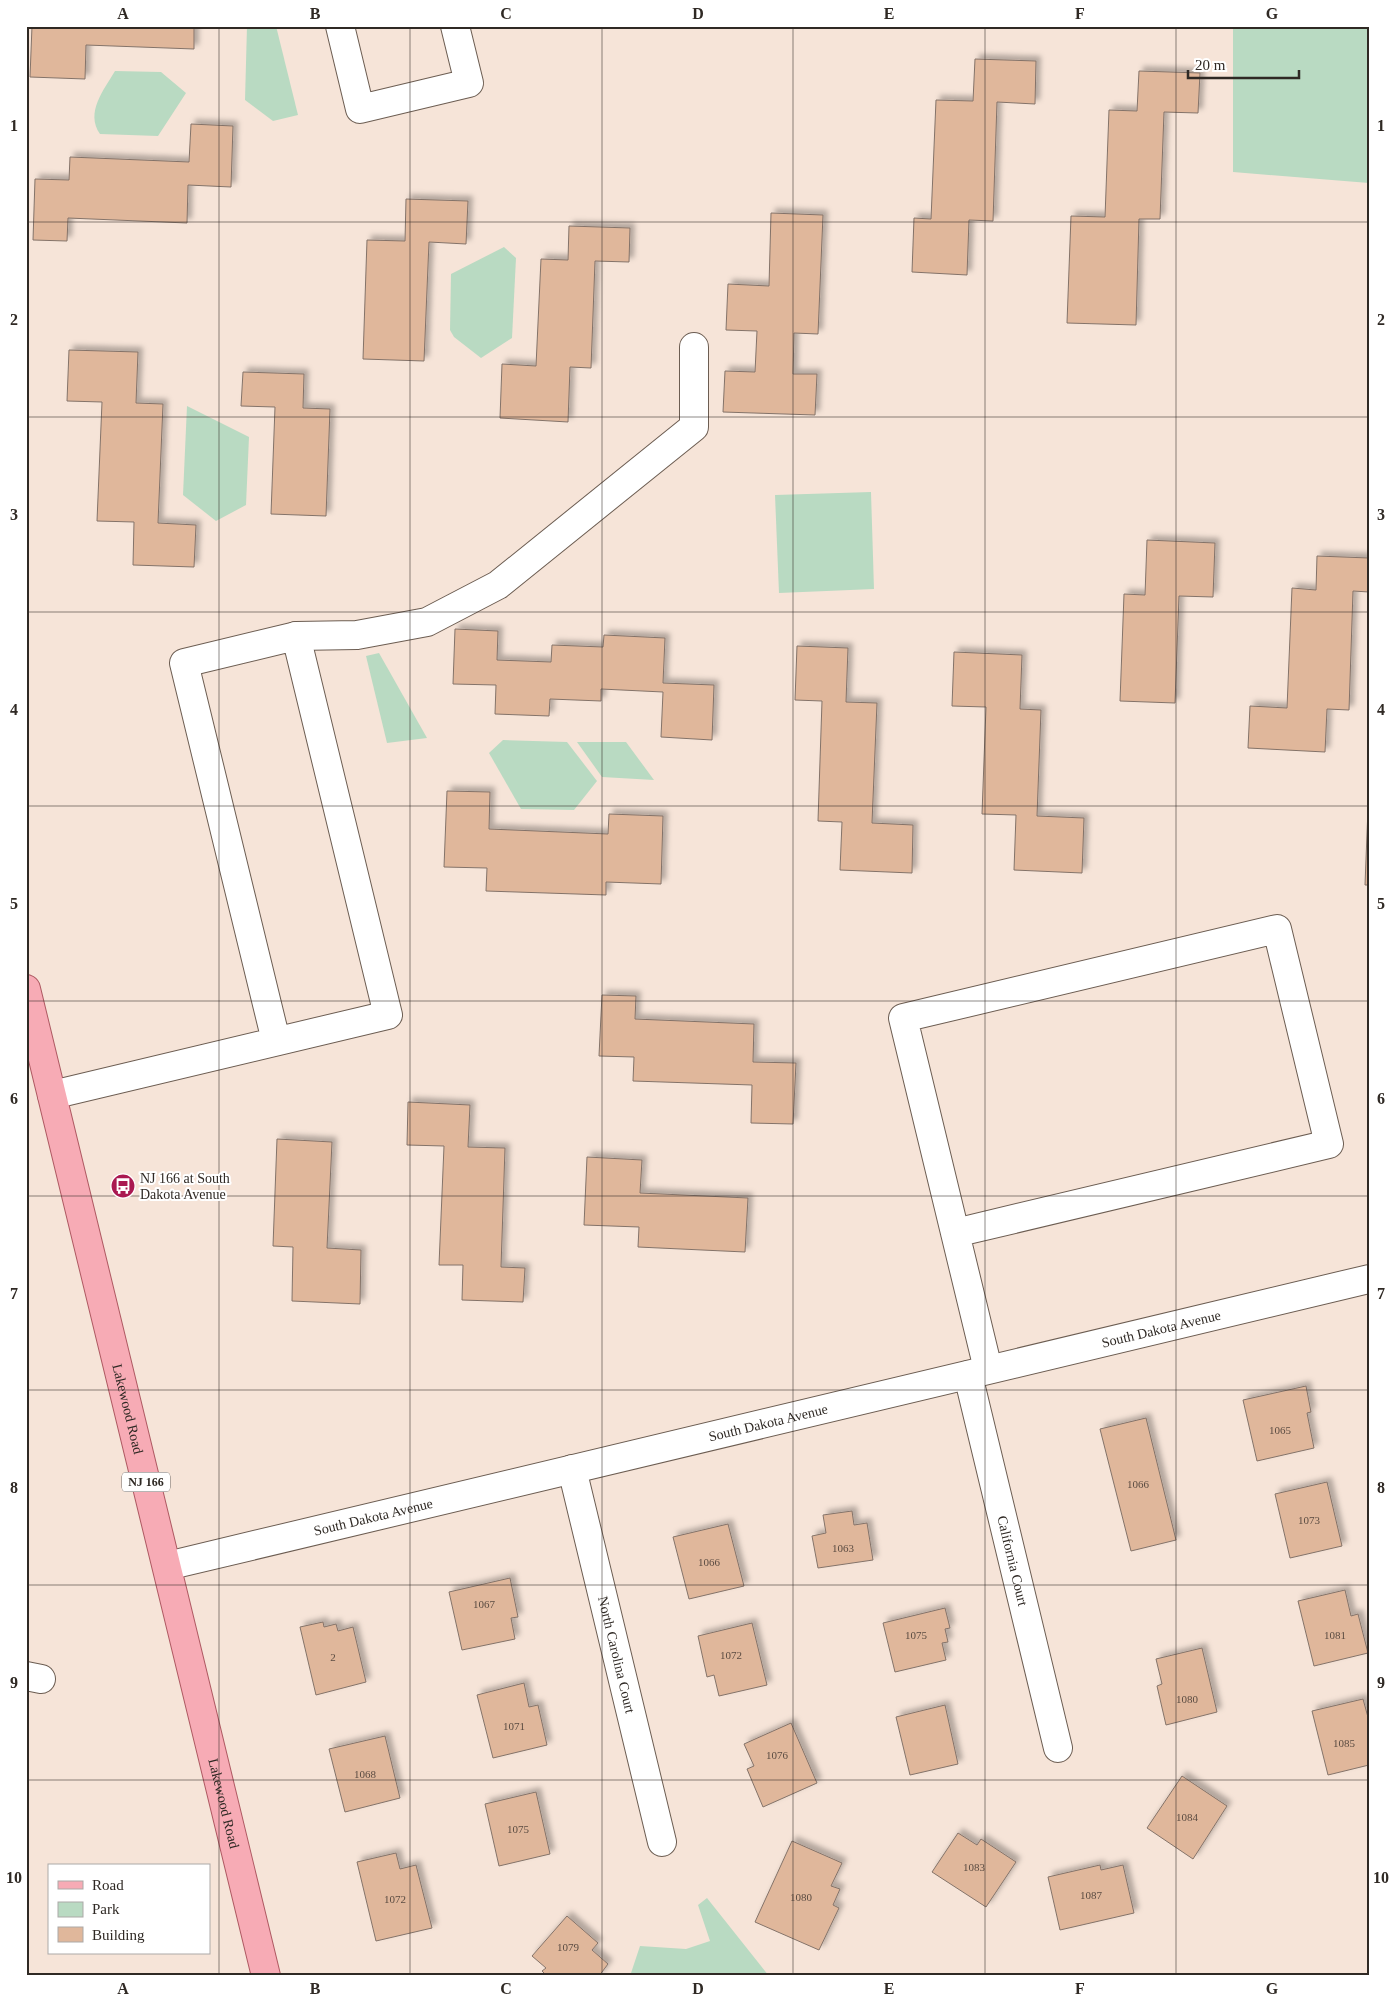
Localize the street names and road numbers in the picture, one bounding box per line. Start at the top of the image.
street label: South Dakota Avenue [1100,1307,1222,1350]
street label: Lakewood Road [110,1362,146,1455]
street label: South Dakota Avenue [707,1401,829,1444]
road number: NJ 166 [122,1472,170,1491]
street label: South Dakota Avenue [312,1495,434,1538]
street label: California Court [995,1514,1031,1607]
street label: North Carolina Court [595,1595,638,1715]
street label: Lakewood Road [206,1757,242,1850]

